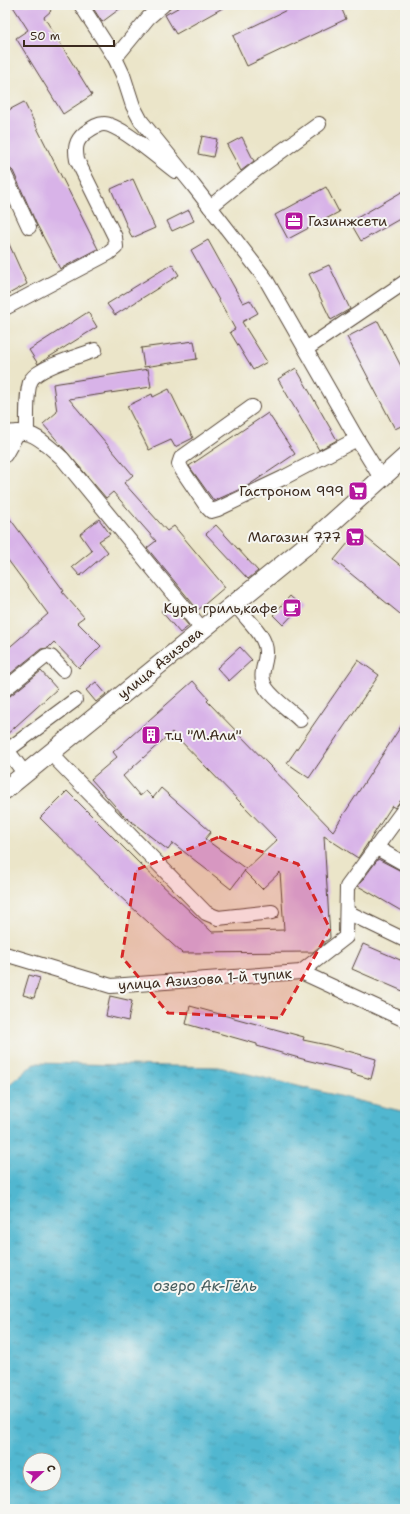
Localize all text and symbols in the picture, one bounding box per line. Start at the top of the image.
scale bar [24,22,114,48]
text: 50 m [30,28,60,44]
office icon: Газинжсети [283,210,305,232]
place label: Газинжсети [308,212,387,230]
supermarket icon: Гастроном 999 [347,480,369,502]
place label: Гастроном 999 [239,482,344,500]
supermarket icon: Магазин 777 [344,526,366,548]
place label: Магазин 777 [248,528,341,546]
cafe icon: Куры гриль,кафе [281,597,303,619]
place label: Куры гриль,кафе [163,599,278,617]
street label: улица Азизова [114,623,207,703]
building icon: т.ц "М.Али" [140,724,162,746]
place label: т.ц "М.Али" [165,726,242,744]
street label: улица Азизова 1-й тупик [118,964,293,994]
water label: озеро Ак-Гёль [153,1276,257,1296]
north arrow [22,1452,62,1492]
text: С [43,1462,59,1475]

